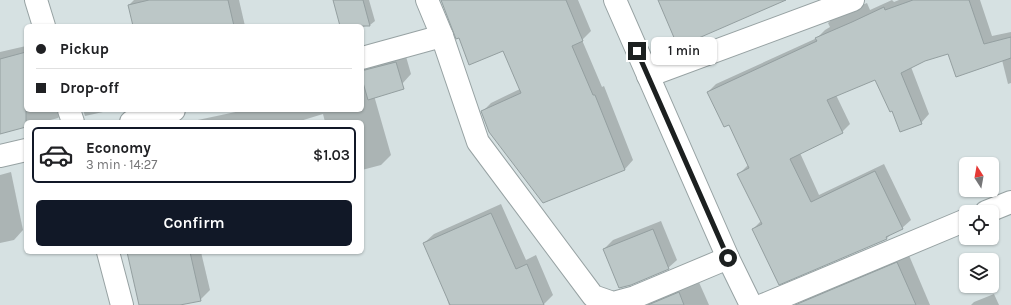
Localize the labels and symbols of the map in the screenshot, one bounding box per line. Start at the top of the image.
callout: 1 min [651,37,717,65]
route end [628,42,646,60]
north arrow [959,157,999,197]
route start [719,249,737,267]

